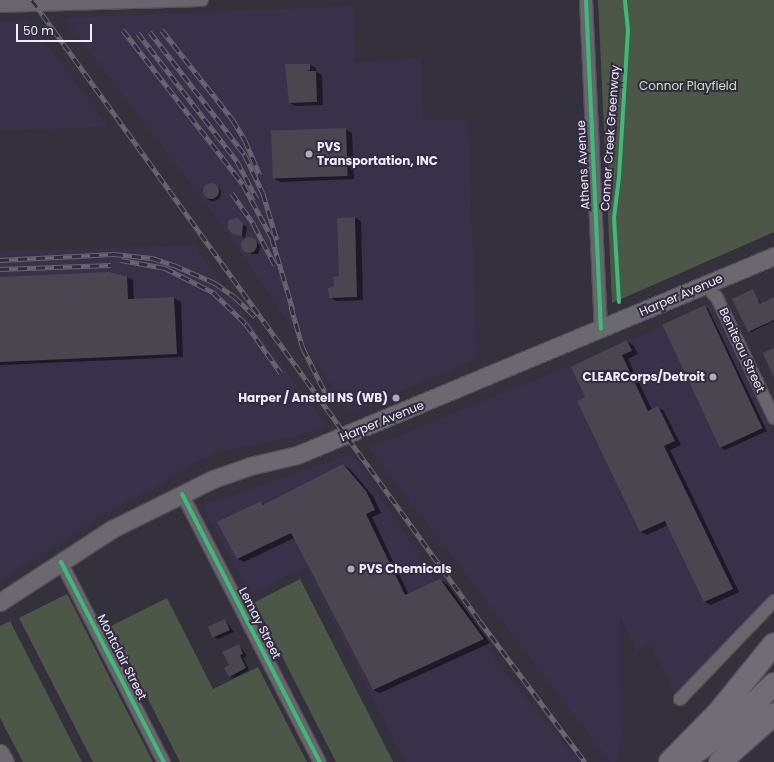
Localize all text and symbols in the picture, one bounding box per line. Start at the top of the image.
scale bar [18,16,94,42]
text: 50 m [23,22,54,39]
street label: Conner Creek Greenway [598,64,622,212]
park label: Connor Playfield [639,79,737,93]
street label: Athens Avenue [573,120,593,210]
place label: PVS Transportation, INC [317,140,438,168]
marker: PVS Transportation, INC [304,149,314,159]
street label: Harper Avenue [637,271,725,319]
street label: Beniteau Street [716,306,768,394]
place label: CLEARCorps/Detroit [583,370,705,384]
marker: CLEARCorps/Detroit [708,372,718,382]
place label: Harper / Anstell NS (WB) [238,391,388,405]
marker: Harper / Anstell NS (WB) [391,393,401,403]
street label: Harper Avenue [338,398,426,444]
place label: PVS Chemicals [359,562,452,576]
marker: PVS Chemicals [346,564,356,574]
street label: Lemay Street [236,585,284,661]
street label: Montclair Street [94,612,150,702]

